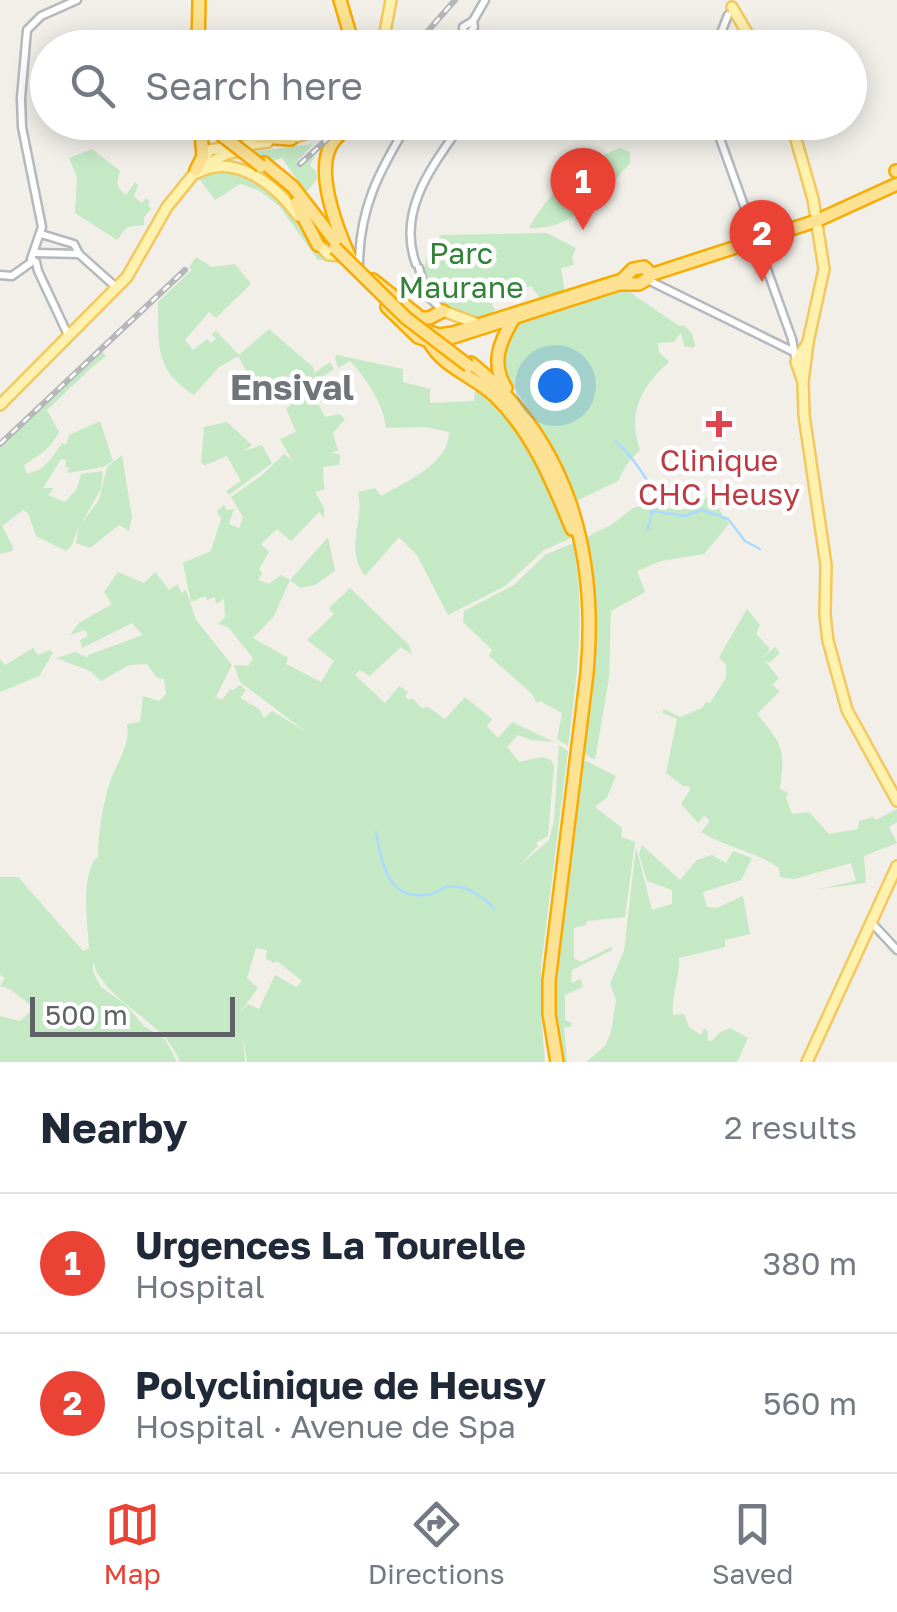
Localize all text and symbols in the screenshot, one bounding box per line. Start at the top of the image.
search box [30,30,867,140]
icon: search [65,58,120,113]
text: Search here [145,63,363,108]
pin: 1 [550,148,616,230]
pin: 2 [730,200,794,282]
park label: Parc Maurane [398,235,524,305]
your location [530,360,581,411]
district label: Ensival [230,366,354,408]
marker: Clinique CHC Heusy [706,411,732,437]
place label: Clinique CHC Heusy [638,442,800,512]
scale bar [30,992,235,1036]
text: 500 m [45,998,128,1031]
text: Nearby [40,1102,188,1152]
text: 2 results [724,1108,857,1146]
text: Urgences La Tourelle [135,1222,526,1267]
text: 1 [64,1244,81,1282]
text: 380 m [763,1244,857,1282]
text: Hospital [135,1267,265,1305]
text: Polyclinique de Heusy [135,1362,546,1407]
text: 2 [63,1384,82,1422]
text: 560 m [763,1384,857,1422]
text: Hospital · Avenue de Spa [135,1407,516,1445]
tab: Map [104,1497,161,1590]
tab: Directions [368,1497,505,1590]
tab: Saved [712,1497,793,1590]

